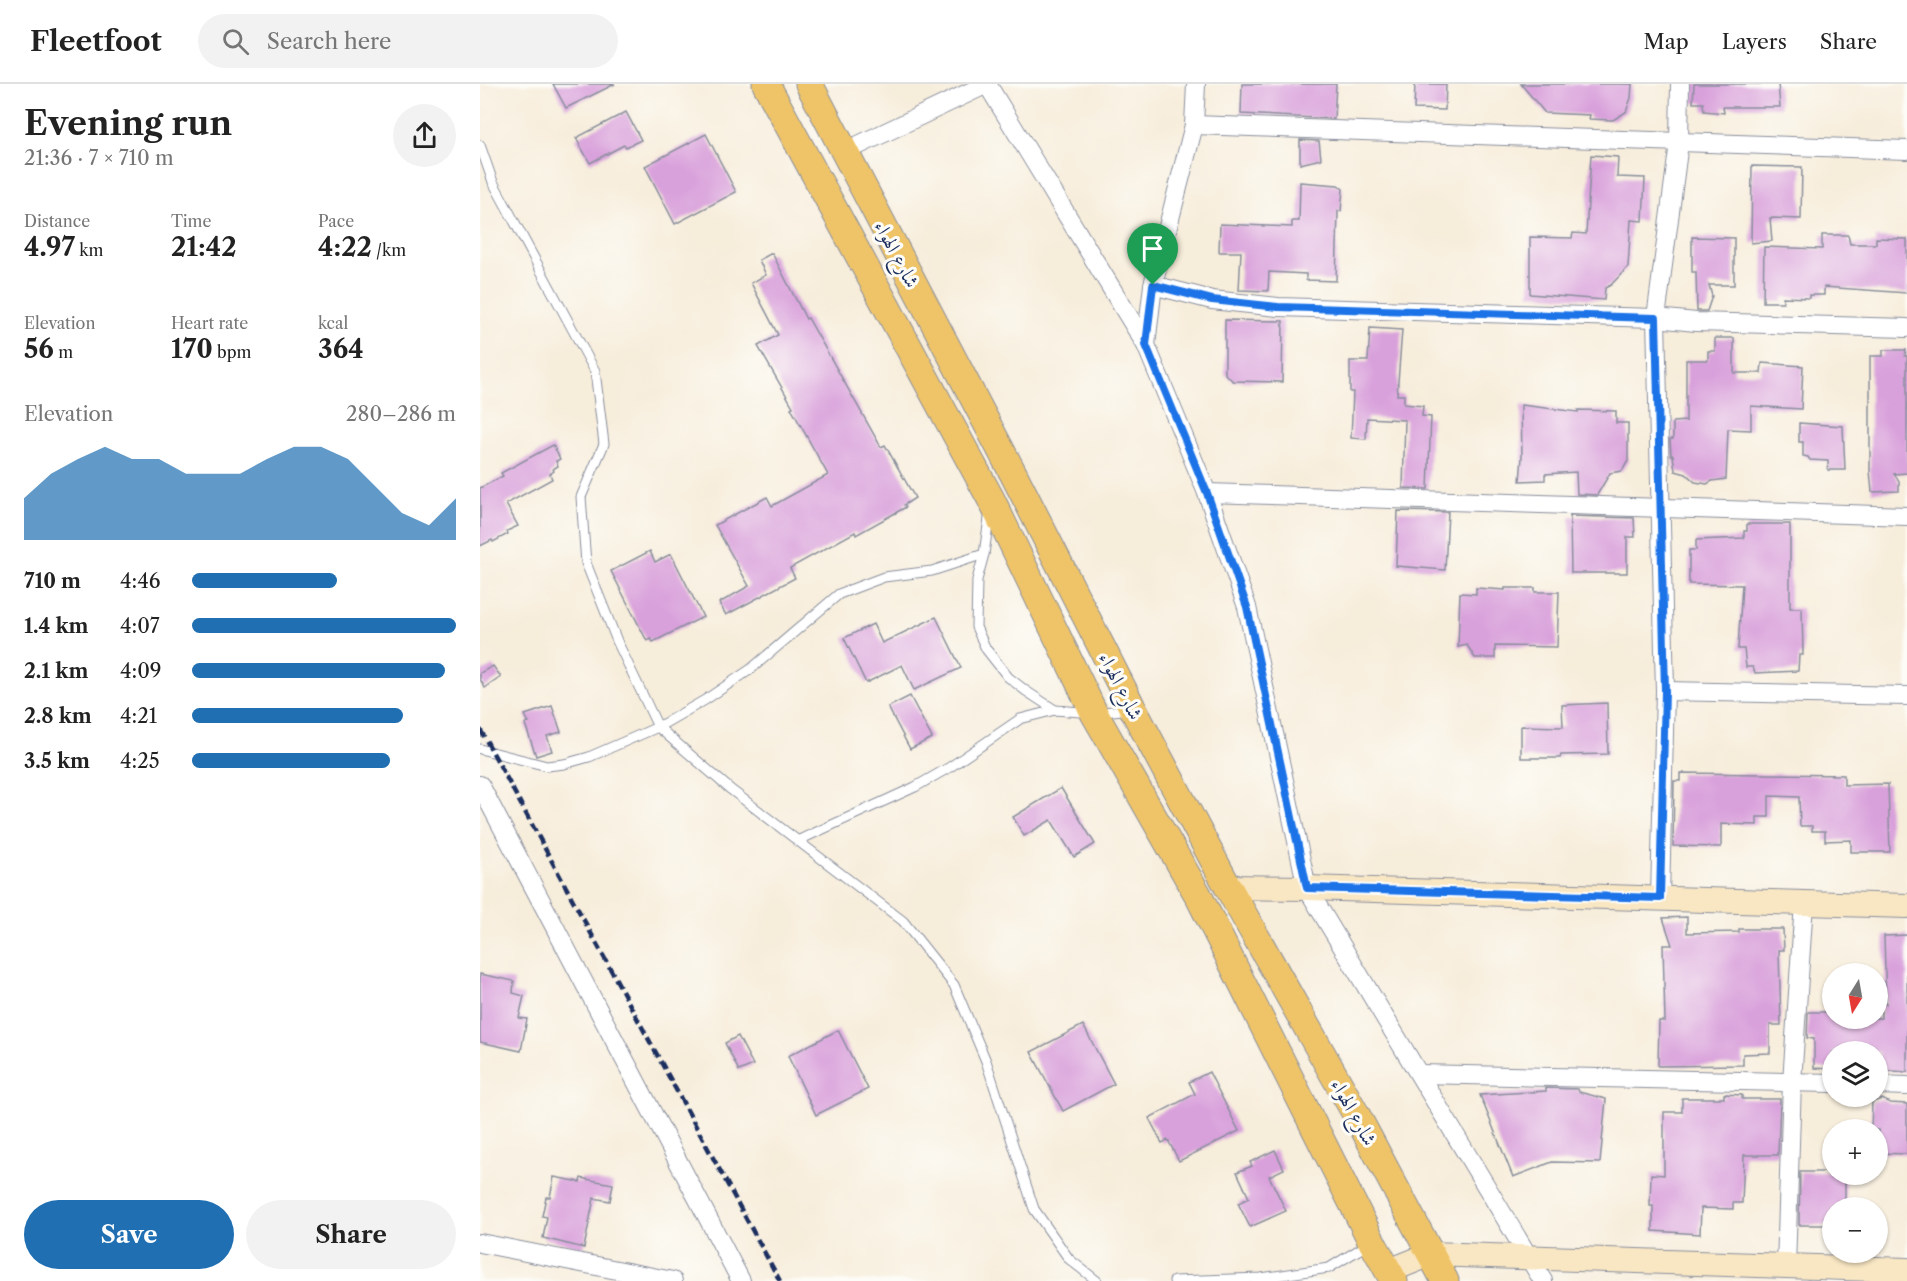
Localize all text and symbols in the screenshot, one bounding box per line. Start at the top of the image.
search box [198,14,618,68]
text: Fleetfoot [30,24,162,58]
icon: search [219,25,252,58]
text: Search here [267,28,391,55]
text: Map [1644,29,1689,54]
text: Layers [1722,29,1787,54]
text: Share [1820,29,1877,54]
text: Evening run [24,103,232,144]
button: share [393,104,456,167]
text: 21:36 · 7 × 710 m [24,146,174,170]
text: Distance [24,211,90,231]
text: Time [171,211,211,231]
text: Pace [318,211,354,231]
street label: شارع الهواء [864,216,925,294]
pin [1127,223,1178,285]
text: 4.97 [24,231,75,263]
text: 21:42 [171,231,237,263]
text: 4:22 [318,231,372,263]
icon: arrive [1136,232,1169,265]
text: km [75,240,103,260]
text: /km [372,240,406,260]
text: Elevation [24,313,95,333]
text: Heart rate [171,313,248,333]
text: kcal [318,313,348,333]
text: 56 [24,333,54,365]
text: 170 [171,333,213,365]
text: 364 [318,333,364,365]
text: m [54,342,73,362]
text: bpm [213,342,252,362]
text: Elevation [24,402,113,426]
text: 280–286 m [346,402,456,426]
text: 710 m [24,569,81,593]
text: 4:46 [120,569,160,593]
text: 1.4 km [24,614,89,638]
text: 4:07 [120,614,160,638]
street label: شارع الهواء [1088,648,1148,726]
text: 2.1 km [24,659,88,683]
text: 4:09 [120,659,162,683]
text: 2.8 km [24,704,92,728]
text: 4:21 [120,704,157,728]
text: 3.5 km [24,749,90,773]
text: 4:25 [120,749,160,773]
north arrow [1822,963,1888,1029]
map controls [1822,963,1888,1263]
button: layers [1822,1041,1888,1107]
street label: شارع الهواء [1321,1074,1382,1152]
button: + [1822,1119,1888,1185]
button: − [1822,1197,1888,1263]
button: Save [24,1200,234,1269]
button: Share [246,1200,456,1269]

